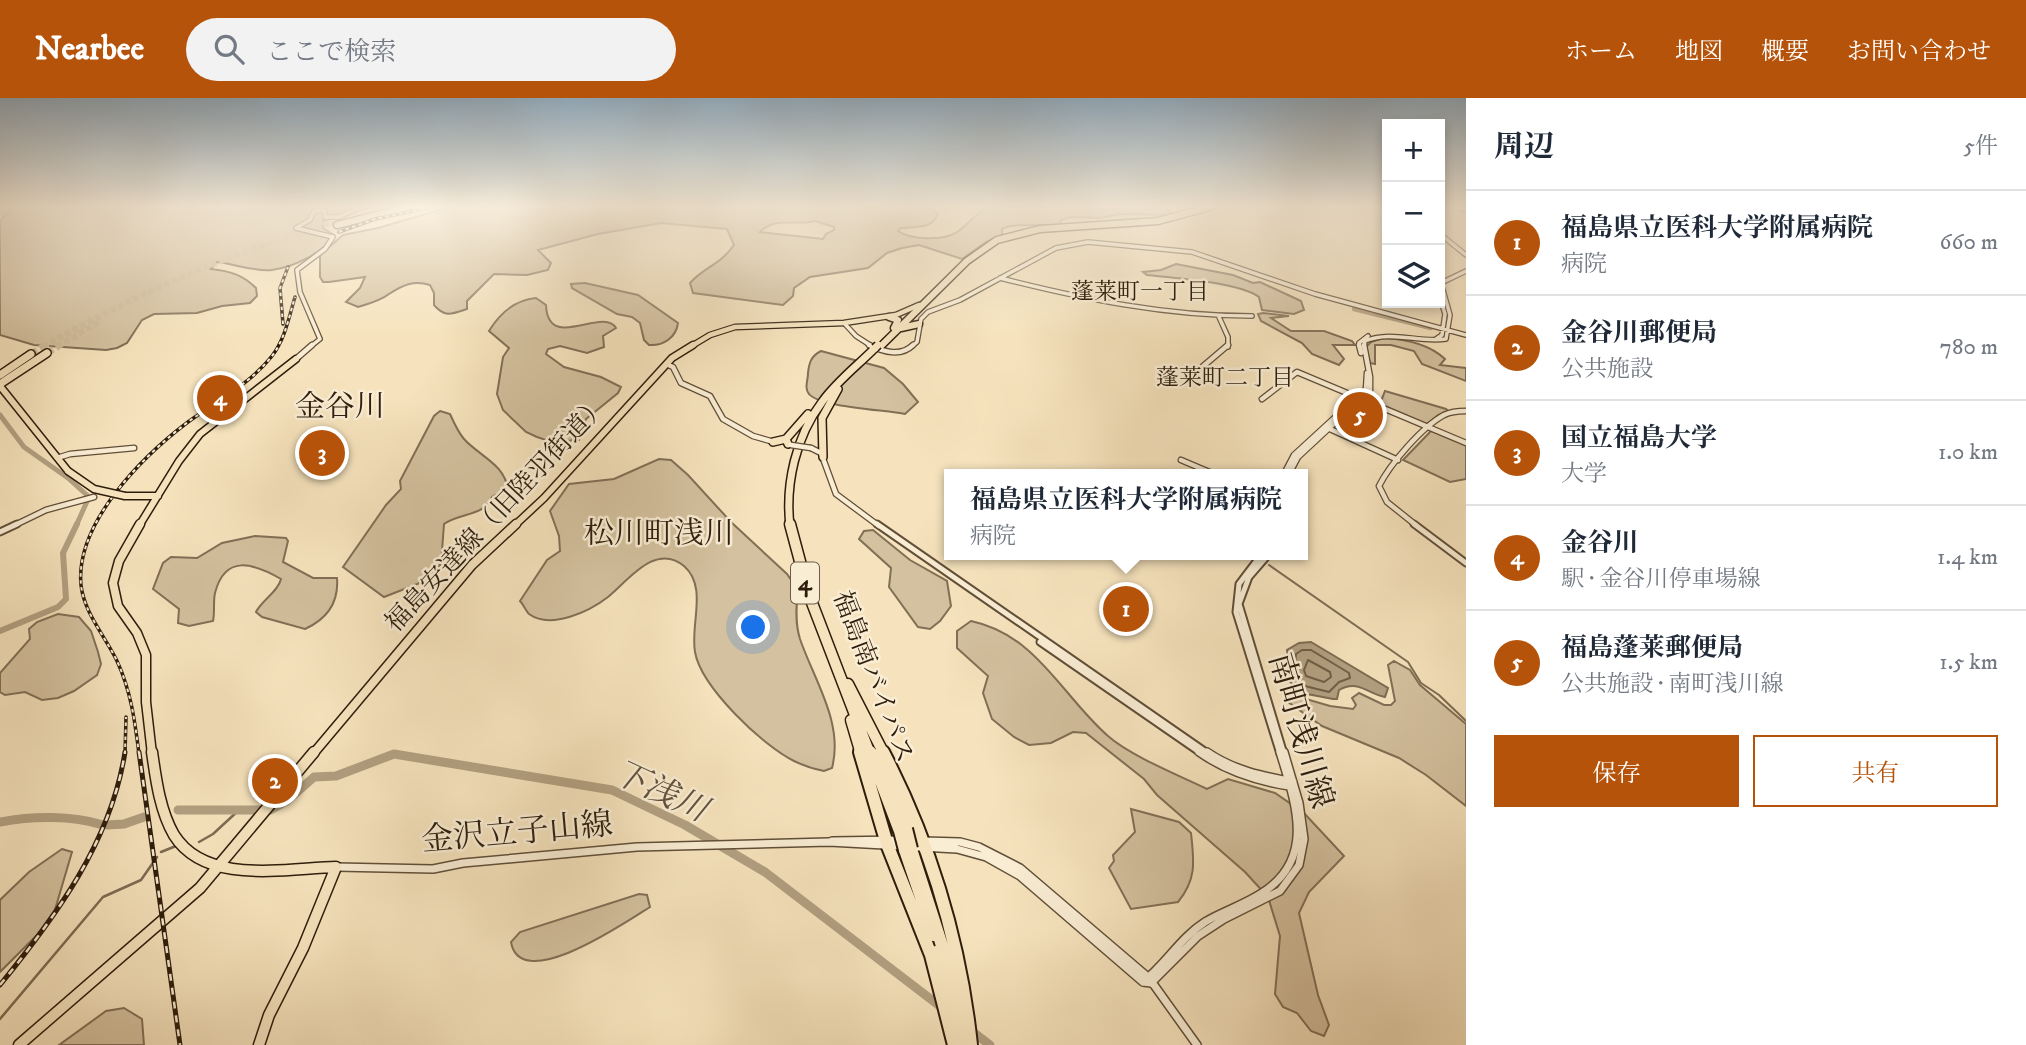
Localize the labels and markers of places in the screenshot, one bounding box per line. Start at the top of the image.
pin: 4 [197,372,243,424]
pin: 5 [1337,389,1383,441]
pin: 3 [299,427,345,479]
pin: 1 [1103,583,1149,635]
pin: 2 [252,755,298,807]

